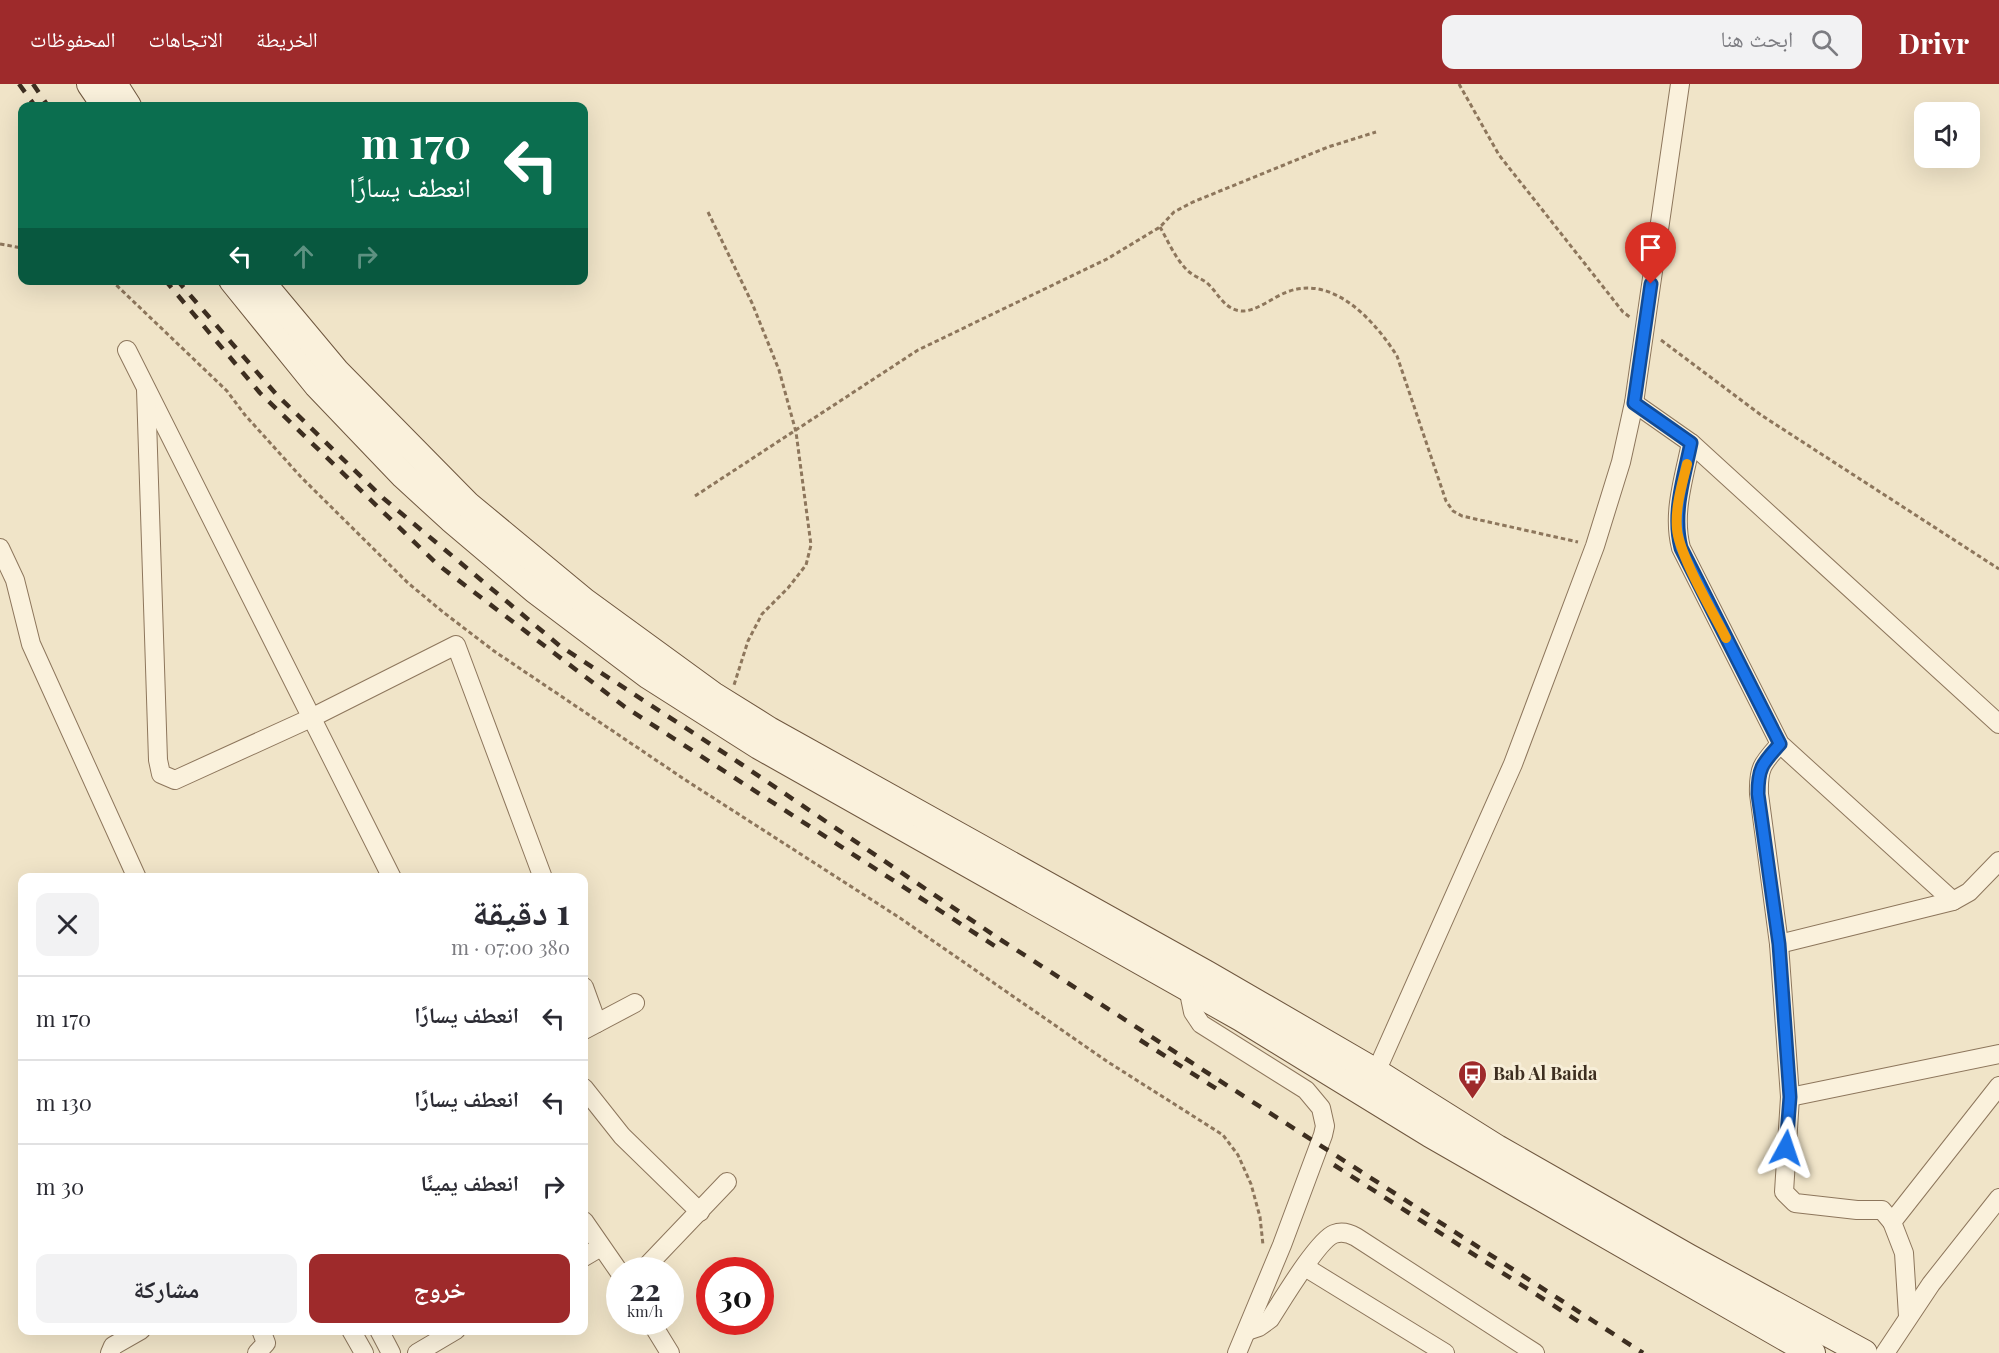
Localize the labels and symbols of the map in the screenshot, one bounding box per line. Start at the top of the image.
pin [1625,222,1676,284]
bus stop icon: Bab Al Baida [1456,1058,1488,1100]
place label: Bab Al Baida [1493,1061,1598,1085]
position arrow [1754,1116,1818,1180]
speed limit sign: 30 [696,1257,774,1335]

